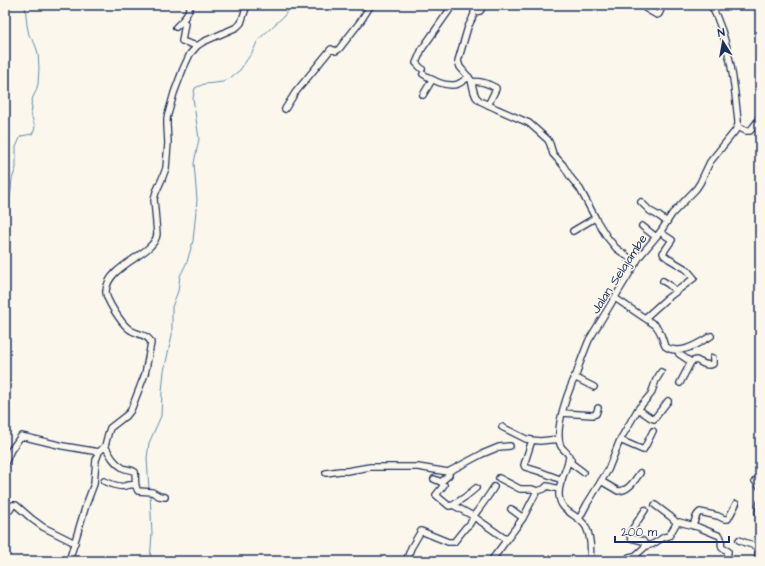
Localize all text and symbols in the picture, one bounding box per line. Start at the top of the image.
north arrow [703,22,743,62]
text: N [716,25,726,41]
street label: Jalan Selajambe [587,231,651,317]
scale bar [615,518,729,544]
text: 200 m [621,524,658,541]

